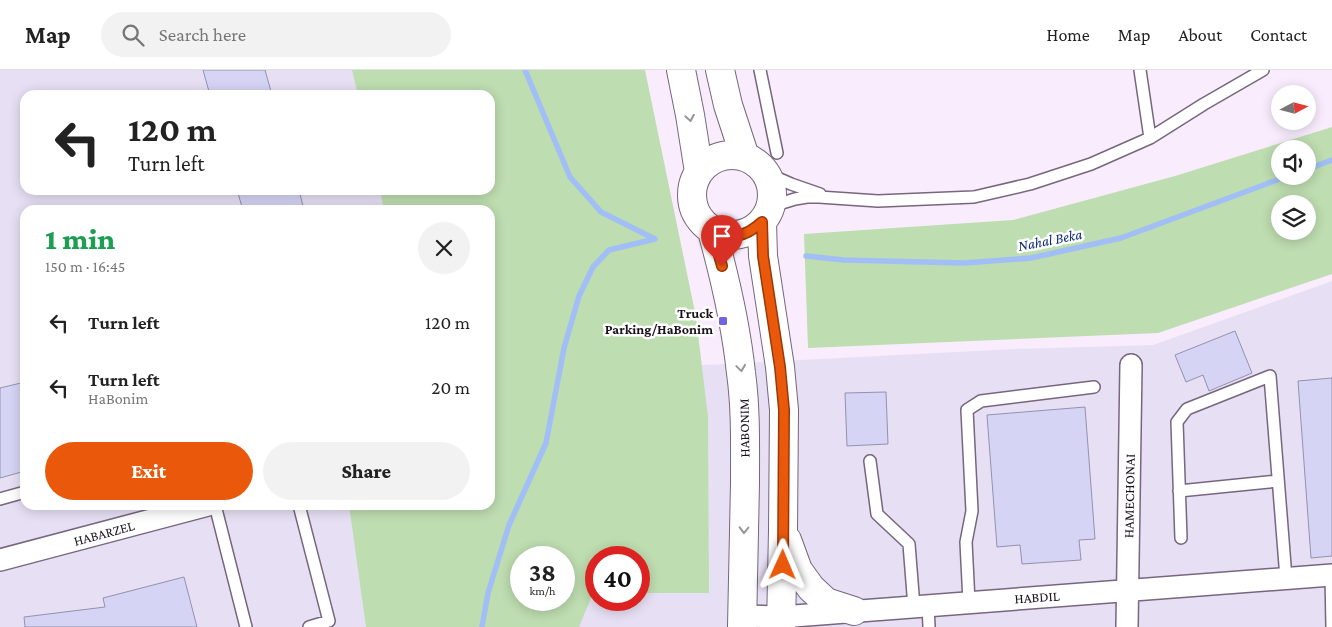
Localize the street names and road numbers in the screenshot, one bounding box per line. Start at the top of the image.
street label: HABONIM [735,398,753,458]
street label: HAMECHONAI [1120,454,1138,538]
street label: HABARZEL [72,517,136,549]
street label: HABDIL [1014,587,1060,607]

